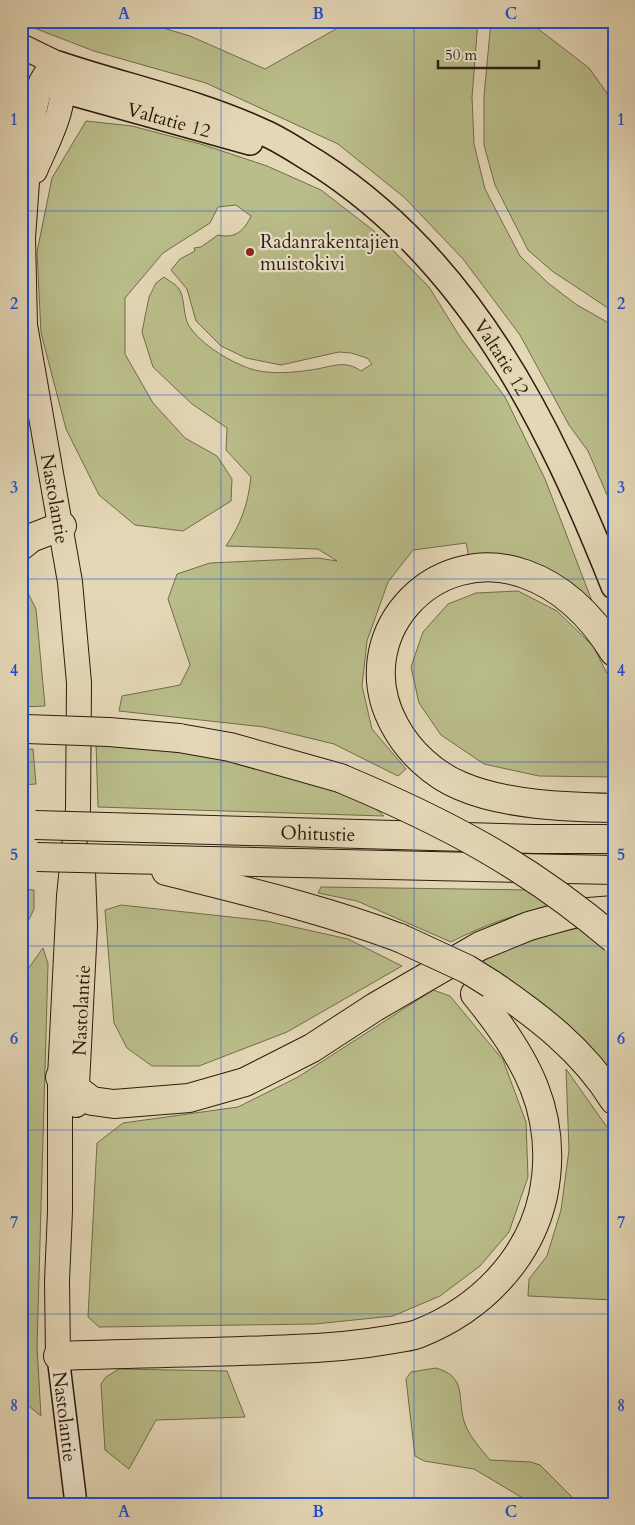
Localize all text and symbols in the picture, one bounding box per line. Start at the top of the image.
text: A [118,3,130,25]
text: B [312,3,324,25]
text: C [505,3,517,25]
scale bar [438,38,539,70]
text: 50 m [445,45,477,65]
street label: Valtatie 12 [124,96,214,145]
text: 1 [10,109,18,131]
text: 1 [617,109,625,131]
place label: Radanrakentajien muistokivi [260,229,400,277]
marker: Radanrakentajien muistokivi [244,246,256,258]
text: 2 [10,293,18,315]
text: 2 [617,293,625,315]
street label: Valtatie 12 [467,314,535,401]
street label: Nastolantie [34,452,75,546]
text: 3 [10,477,18,499]
text: 3 [617,477,625,499]
text: 4 [10,660,18,682]
text: 4 [617,660,625,682]
street label: Ohitustie [280,820,356,848]
text: 5 [10,844,18,866]
text: 5 [617,844,625,866]
street label: Nastolantie [67,964,97,1056]
text: 6 [10,1028,18,1050]
text: 6 [617,1028,625,1050]
text: 7 [10,1212,18,1234]
text: 7 [617,1212,625,1234]
street label: Nastolantie [46,1370,83,1463]
text: 8 [10,1395,18,1417]
text: 8 [617,1395,625,1417]
text: A [118,1501,130,1523]
text: B [312,1501,324,1523]
text: C [505,1501,517,1523]

